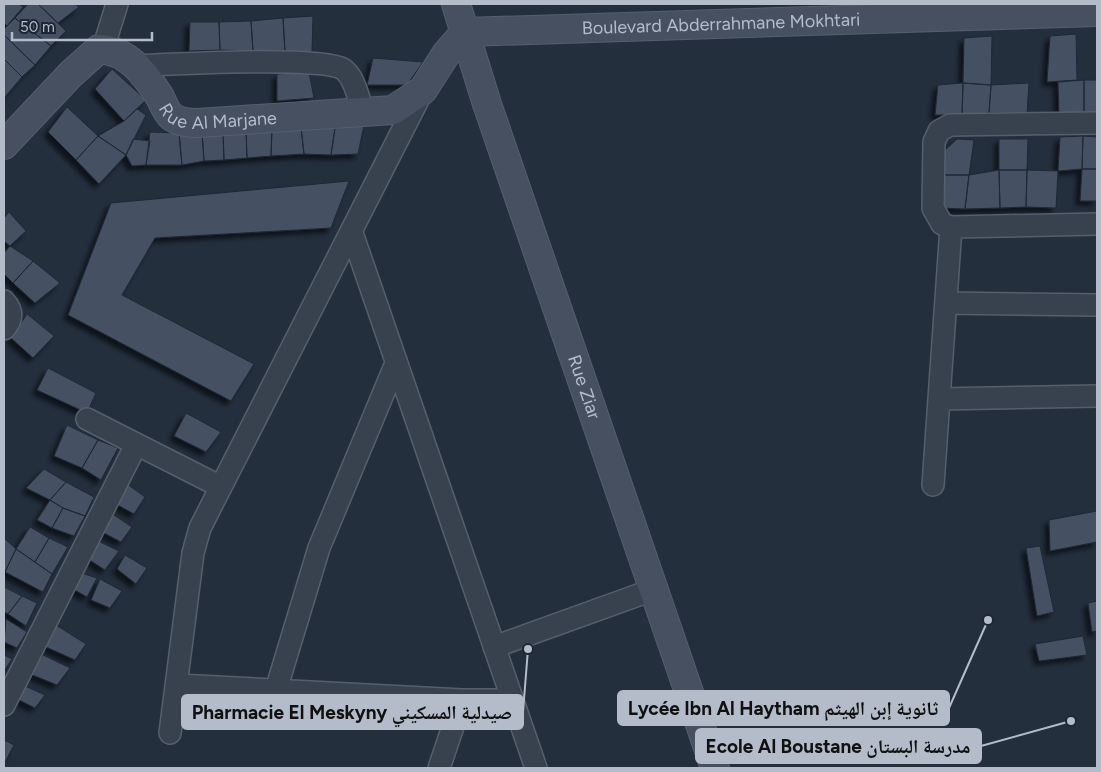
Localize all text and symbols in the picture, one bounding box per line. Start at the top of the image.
street label: Boulevard Abderrahmane Mokhtari [581,8,861,39]
scale bar [12,10,152,42]
text: 50 m [20,18,55,36]
street label: Rue Al Marjane [154,99,277,134]
street label: Rue Ziar [563,352,605,422]
callout: Lycée Ibn Al Haytham ثانوية إبن الهيثم [618,691,949,725]
callout: Pharmacie El Meskyny صيدلية المسكيني [182,695,523,729]
text: Lycée Ibn Al Haytham ثانوية إبن الهيثم [628,697,939,721]
text: Pharmacie El Meskyny صيدلية المسكيني [192,701,512,728]
callout: Ecole Al Boustane مدرسة البستان [696,729,981,763]
text: Ecole Al Boustane مدرسة البستان [706,735,971,758]

